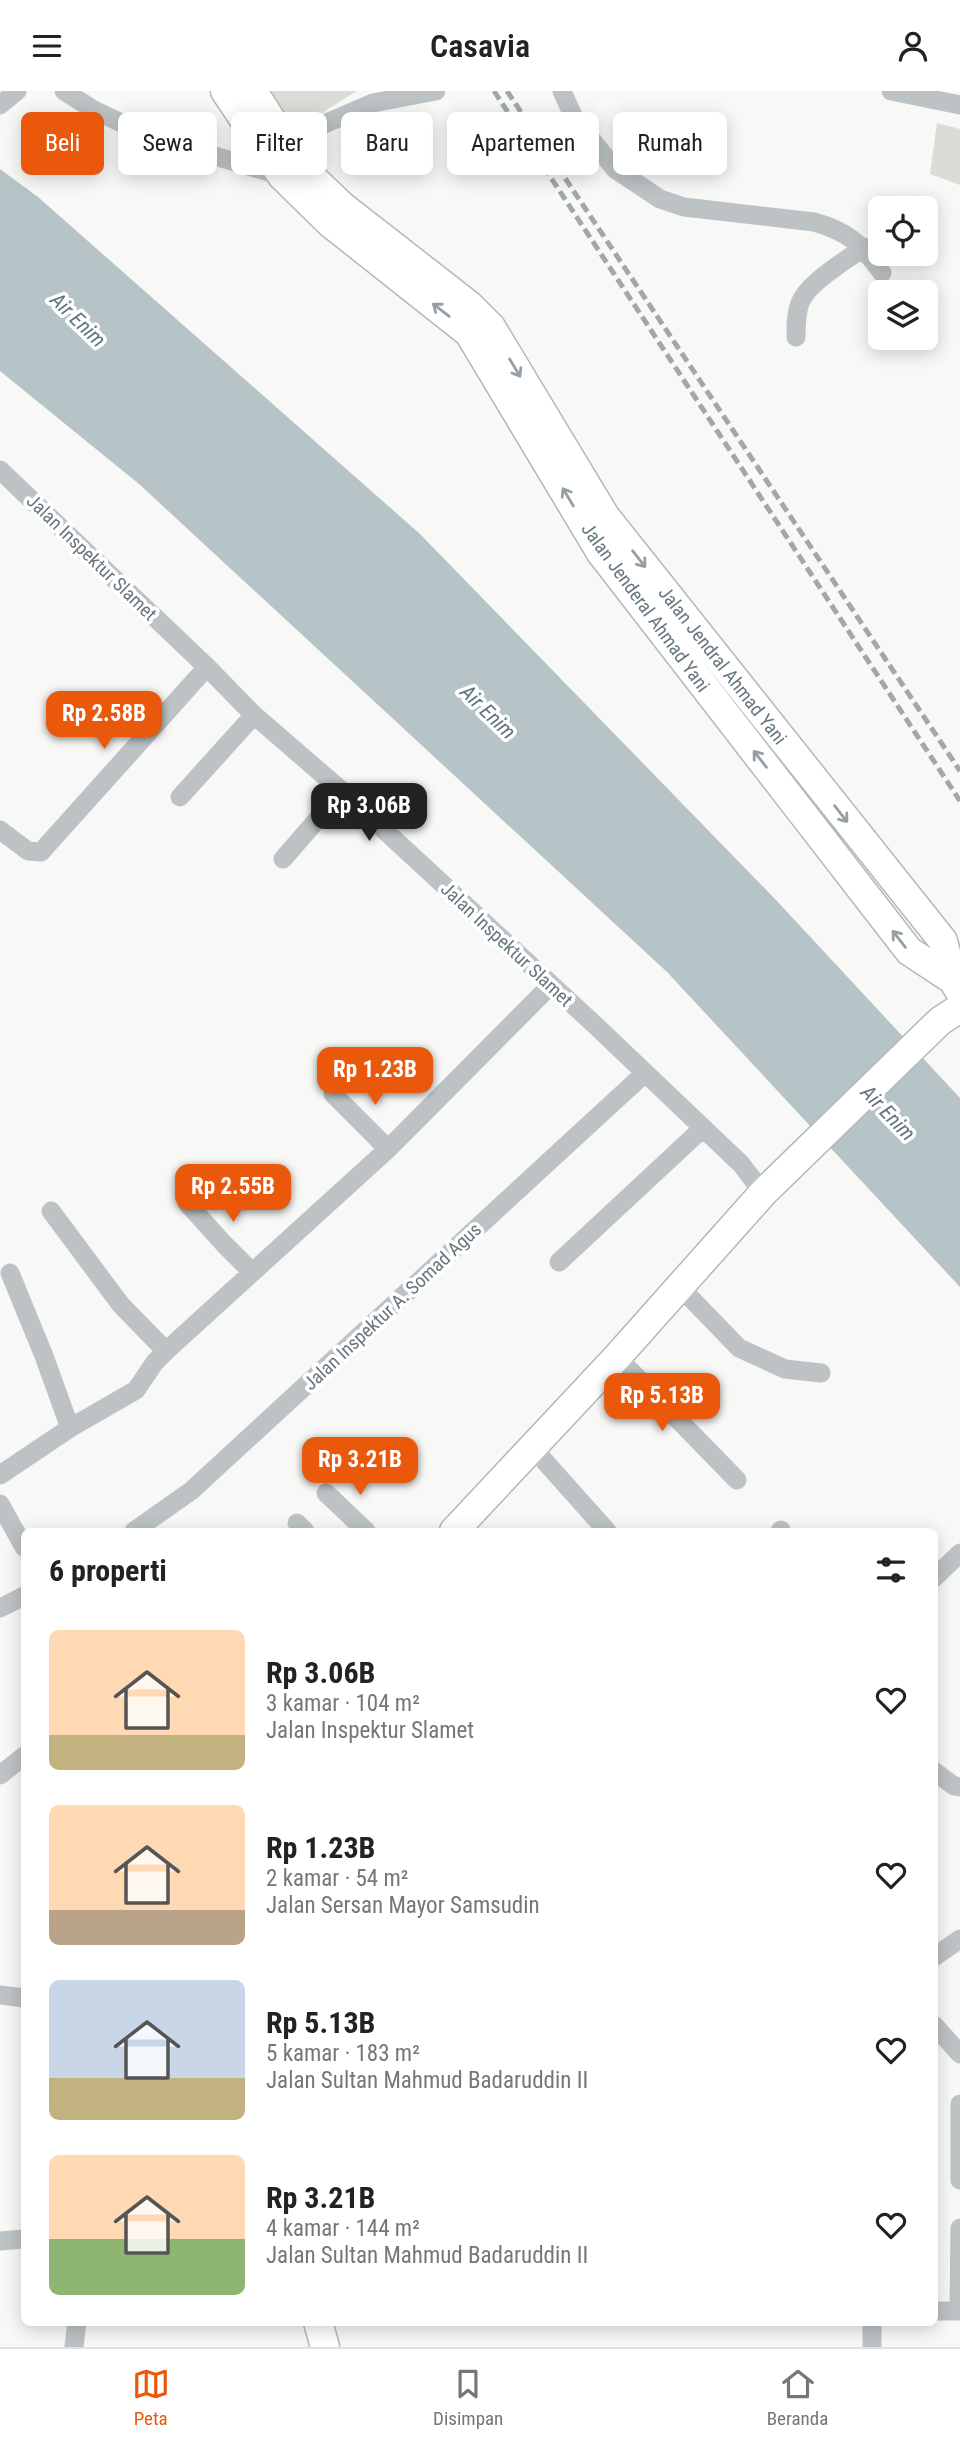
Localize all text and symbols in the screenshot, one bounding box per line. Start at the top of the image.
icon: menu [28,27,66,65]
text: Casavia [430,27,530,65]
icon: person [894,27,932,65]
chip: Beli [21,112,104,175]
chip: Sewa [118,112,217,175]
chip: Filter [231,112,327,175]
chip: Baru [341,112,433,175]
chip: Apartemen [447,112,599,175]
chip: Rumah [613,112,727,175]
map controls [868,196,938,350]
button: locate [868,196,938,266]
button: layers [868,280,938,350]
water label: Air Enim [45,287,111,352]
one-way arrow [433,302,451,317]
one-way arrow [509,357,523,377]
one-way arrow [560,488,574,508]
street label: Jalan Inspektur Slamet [22,489,161,625]
street label: Jalan Jenderal Ahmad Yani [576,518,715,696]
one-way arrow [631,549,646,567]
street label: Jalan Jendral Ahmad Yani [654,582,792,749]
water label: Air Enim [455,679,521,744]
pin: Rp 2.58B [32,691,176,751]
text: Rp 2.58B [62,700,146,727]
one-way arrow [753,750,768,769]
pin: Rp 3.06B [297,783,441,843]
text: Rp 3.06B [327,792,411,819]
one-way arrow [833,804,849,822]
street label: Jalan Inspektur Slamet [436,877,577,1011]
one-way arrow [892,930,907,949]
pin: Rp 1.23B [303,1047,447,1107]
text: Rp 1.23B [333,1056,417,1083]
water label: Air Enim [855,1080,920,1146]
pin: Rp 2.55B [161,1165,305,1224]
text: Rp 2.55B [191,1173,275,1200]
street label: Jalan Inspektur A. Somad Agus [299,1218,486,1395]
pin: Rp 5.13B [590,1373,734,1433]
text: Rp 5.13B [620,1382,704,1409]
pin: Rp 3.21B [288,1437,432,1497]
text: Rp 3.21B [318,1446,402,1473]
icon: filters [872,1551,910,1589]
text: 6 properti [49,1553,167,1588]
text: Rp 3.06B [266,1655,375,1690]
icon: home [105,1658,189,1742]
icon: heart [872,1681,910,1719]
text: 3 kamar · 104 m² [266,1690,420,1717]
text: Jalan Inspektur Slamet [266,1717,474,1744]
text: Rp 1.23B [266,1830,375,1865]
icon: home [105,1833,189,1917]
icon: heart [872,1856,910,1894]
text: 2 kamar · 54 m² [266,1865,408,1892]
text: Jalan Sersan Mayor Samsudin [266,1892,540,1919]
text: Rp 5.13B [266,2005,375,2040]
icon: home [105,2008,189,2092]
icon: heart [872,2031,910,2069]
text: 5 kamar · 183 m² [266,2040,420,2067]
text: Jalan Sultan Mahmud Badaruddin II [266,2067,588,2094]
text: Rp 3.21B [266,2180,375,2215]
icon: home [105,2183,189,2267]
icon: heart [872,2206,910,2244]
text: 4 kamar · 144 m² [266,2215,420,2242]
text: Jalan Sultan Mahmud Badaruddin II [266,2242,588,2269]
tab: Peta [132,2365,170,2430]
tab: Disimpan [433,2365,503,2430]
tab: Beranda [767,2365,828,2430]

